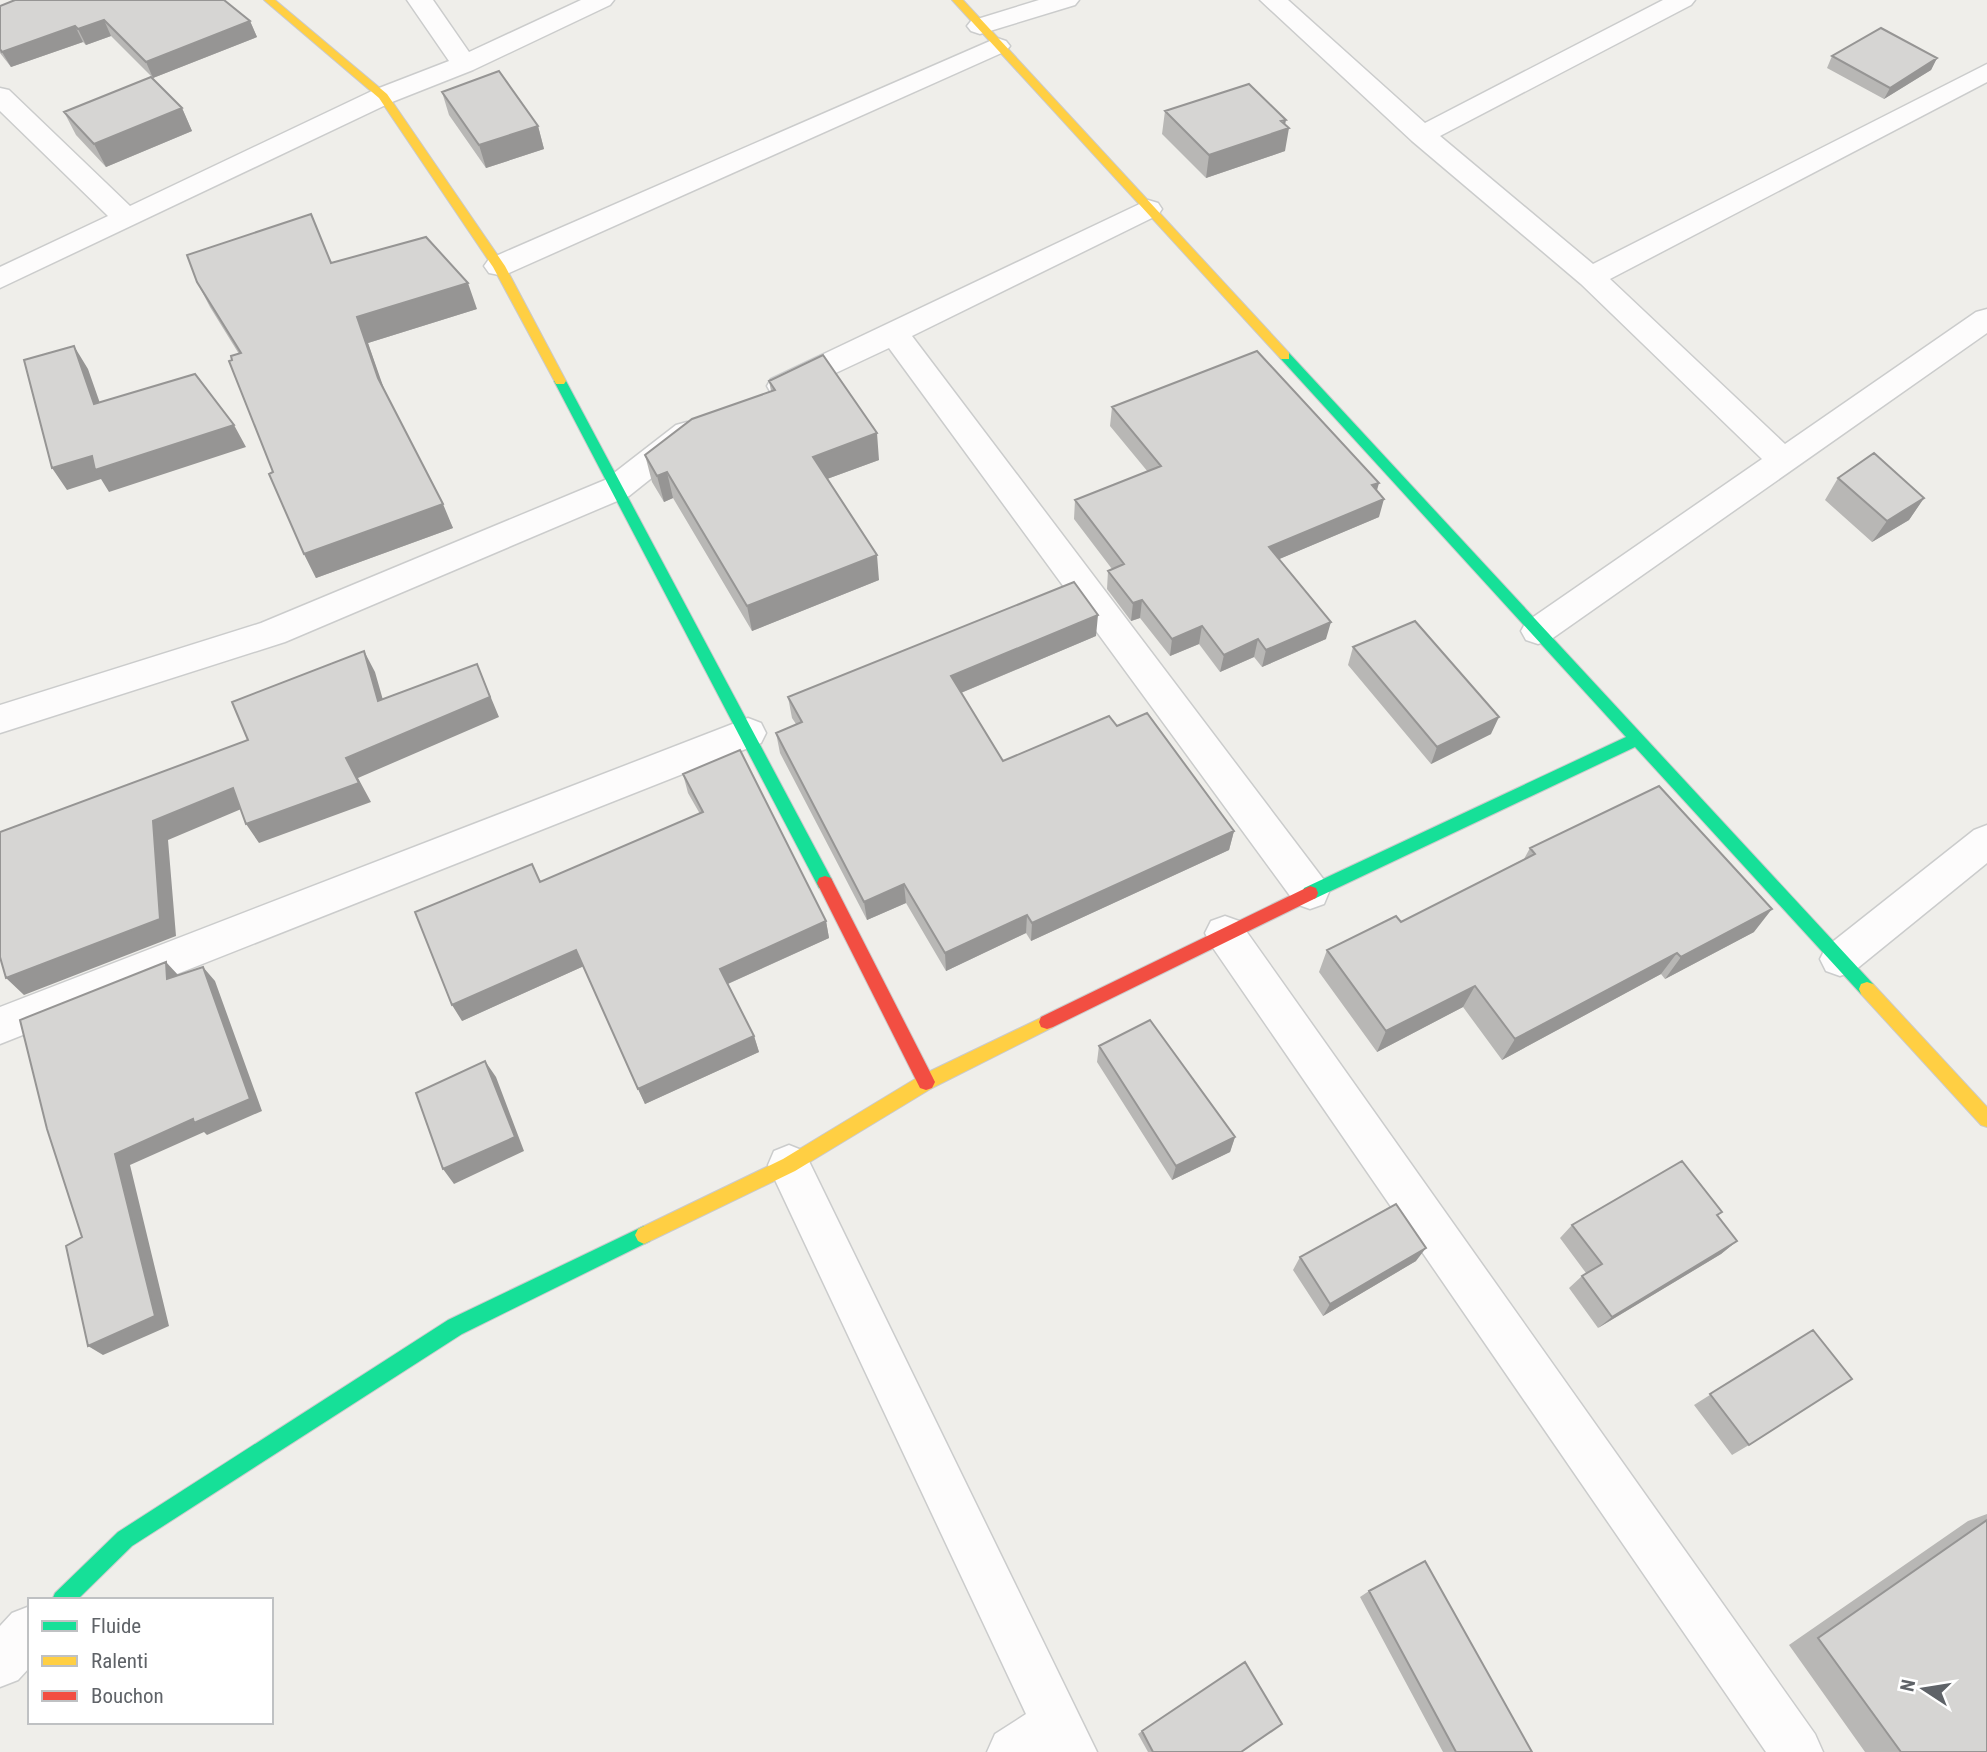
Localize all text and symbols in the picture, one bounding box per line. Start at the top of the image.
legend [28,1598,273,1724]
text: Fluide [91,1614,141,1638]
text: Ralenti [91,1649,148,1673]
north arrow [1889,1654,1959,1724]
text: N [1895,1677,1920,1694]
text: Bouchon [91,1684,164,1708]

